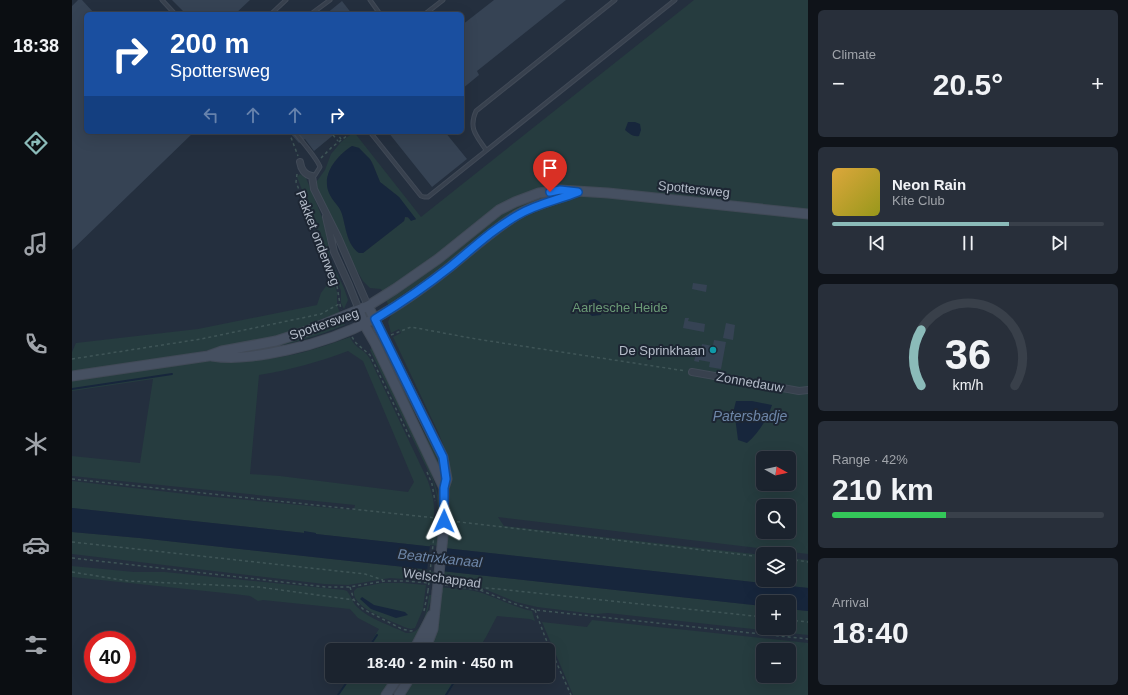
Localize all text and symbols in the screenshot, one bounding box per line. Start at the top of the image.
icon: right [104,28,156,80]
text: 200 m [170,28,249,59]
text: 18:38 [13,36,59,56]
text: Climate [832,47,876,62]
text: Spottersweg [170,61,270,81]
text: 20.5° [933,68,1003,101]
text: − [832,71,845,96]
text: + [1091,71,1104,96]
icon: left [200,104,222,126]
icon: ahead [242,104,264,126]
icon: ahead [284,104,306,126]
icon: right [326,104,348,126]
icon: directions [22,129,50,157]
pin [533,151,567,192]
icon: arrive [539,157,561,179]
text: Neon Rain [892,176,966,193]
street label: Spottersweg [657,178,731,200]
street label: Pakket onderweg [293,188,343,288]
text: Kite Club [892,193,945,208]
icon: music [22,230,50,258]
icon: previous [866,232,888,254]
icon: pause [957,232,979,254]
icon: next [1048,232,1070,254]
park label: Aarlesche Heide [572,300,668,315]
street label: Spottersweg [287,305,361,343]
icon: phone [22,330,50,358]
text: 36 [945,330,991,377]
place label: De Sprinkhaan [619,343,705,358]
marker: De Sprinkhaan [708,345,718,355]
street label: Zonnedauw [715,369,785,395]
text: km/h [953,376,984,392]
water label: Patersbadje [713,408,788,424]
icon: climate [22,430,50,458]
north arrow [756,451,796,491]
map controls [756,451,796,683]
text: Range · 42% [832,452,908,467]
text: 210 km [832,473,934,506]
button: search [756,499,796,539]
position arrow [423,500,465,542]
icon: car [22,531,50,559]
water label: Beatrixkanaal [397,546,484,570]
button: layers [756,547,796,587]
street label: Welschappad [402,565,482,591]
button: + [756,595,796,635]
text: Arrival [832,595,869,610]
text: 18:40 [832,616,909,649]
icon: filters [22,631,50,659]
speed limit sign: 40 [84,631,136,683]
button: − [756,643,796,683]
text: 18:40 · 2 min · 450 m [367,654,513,671]

